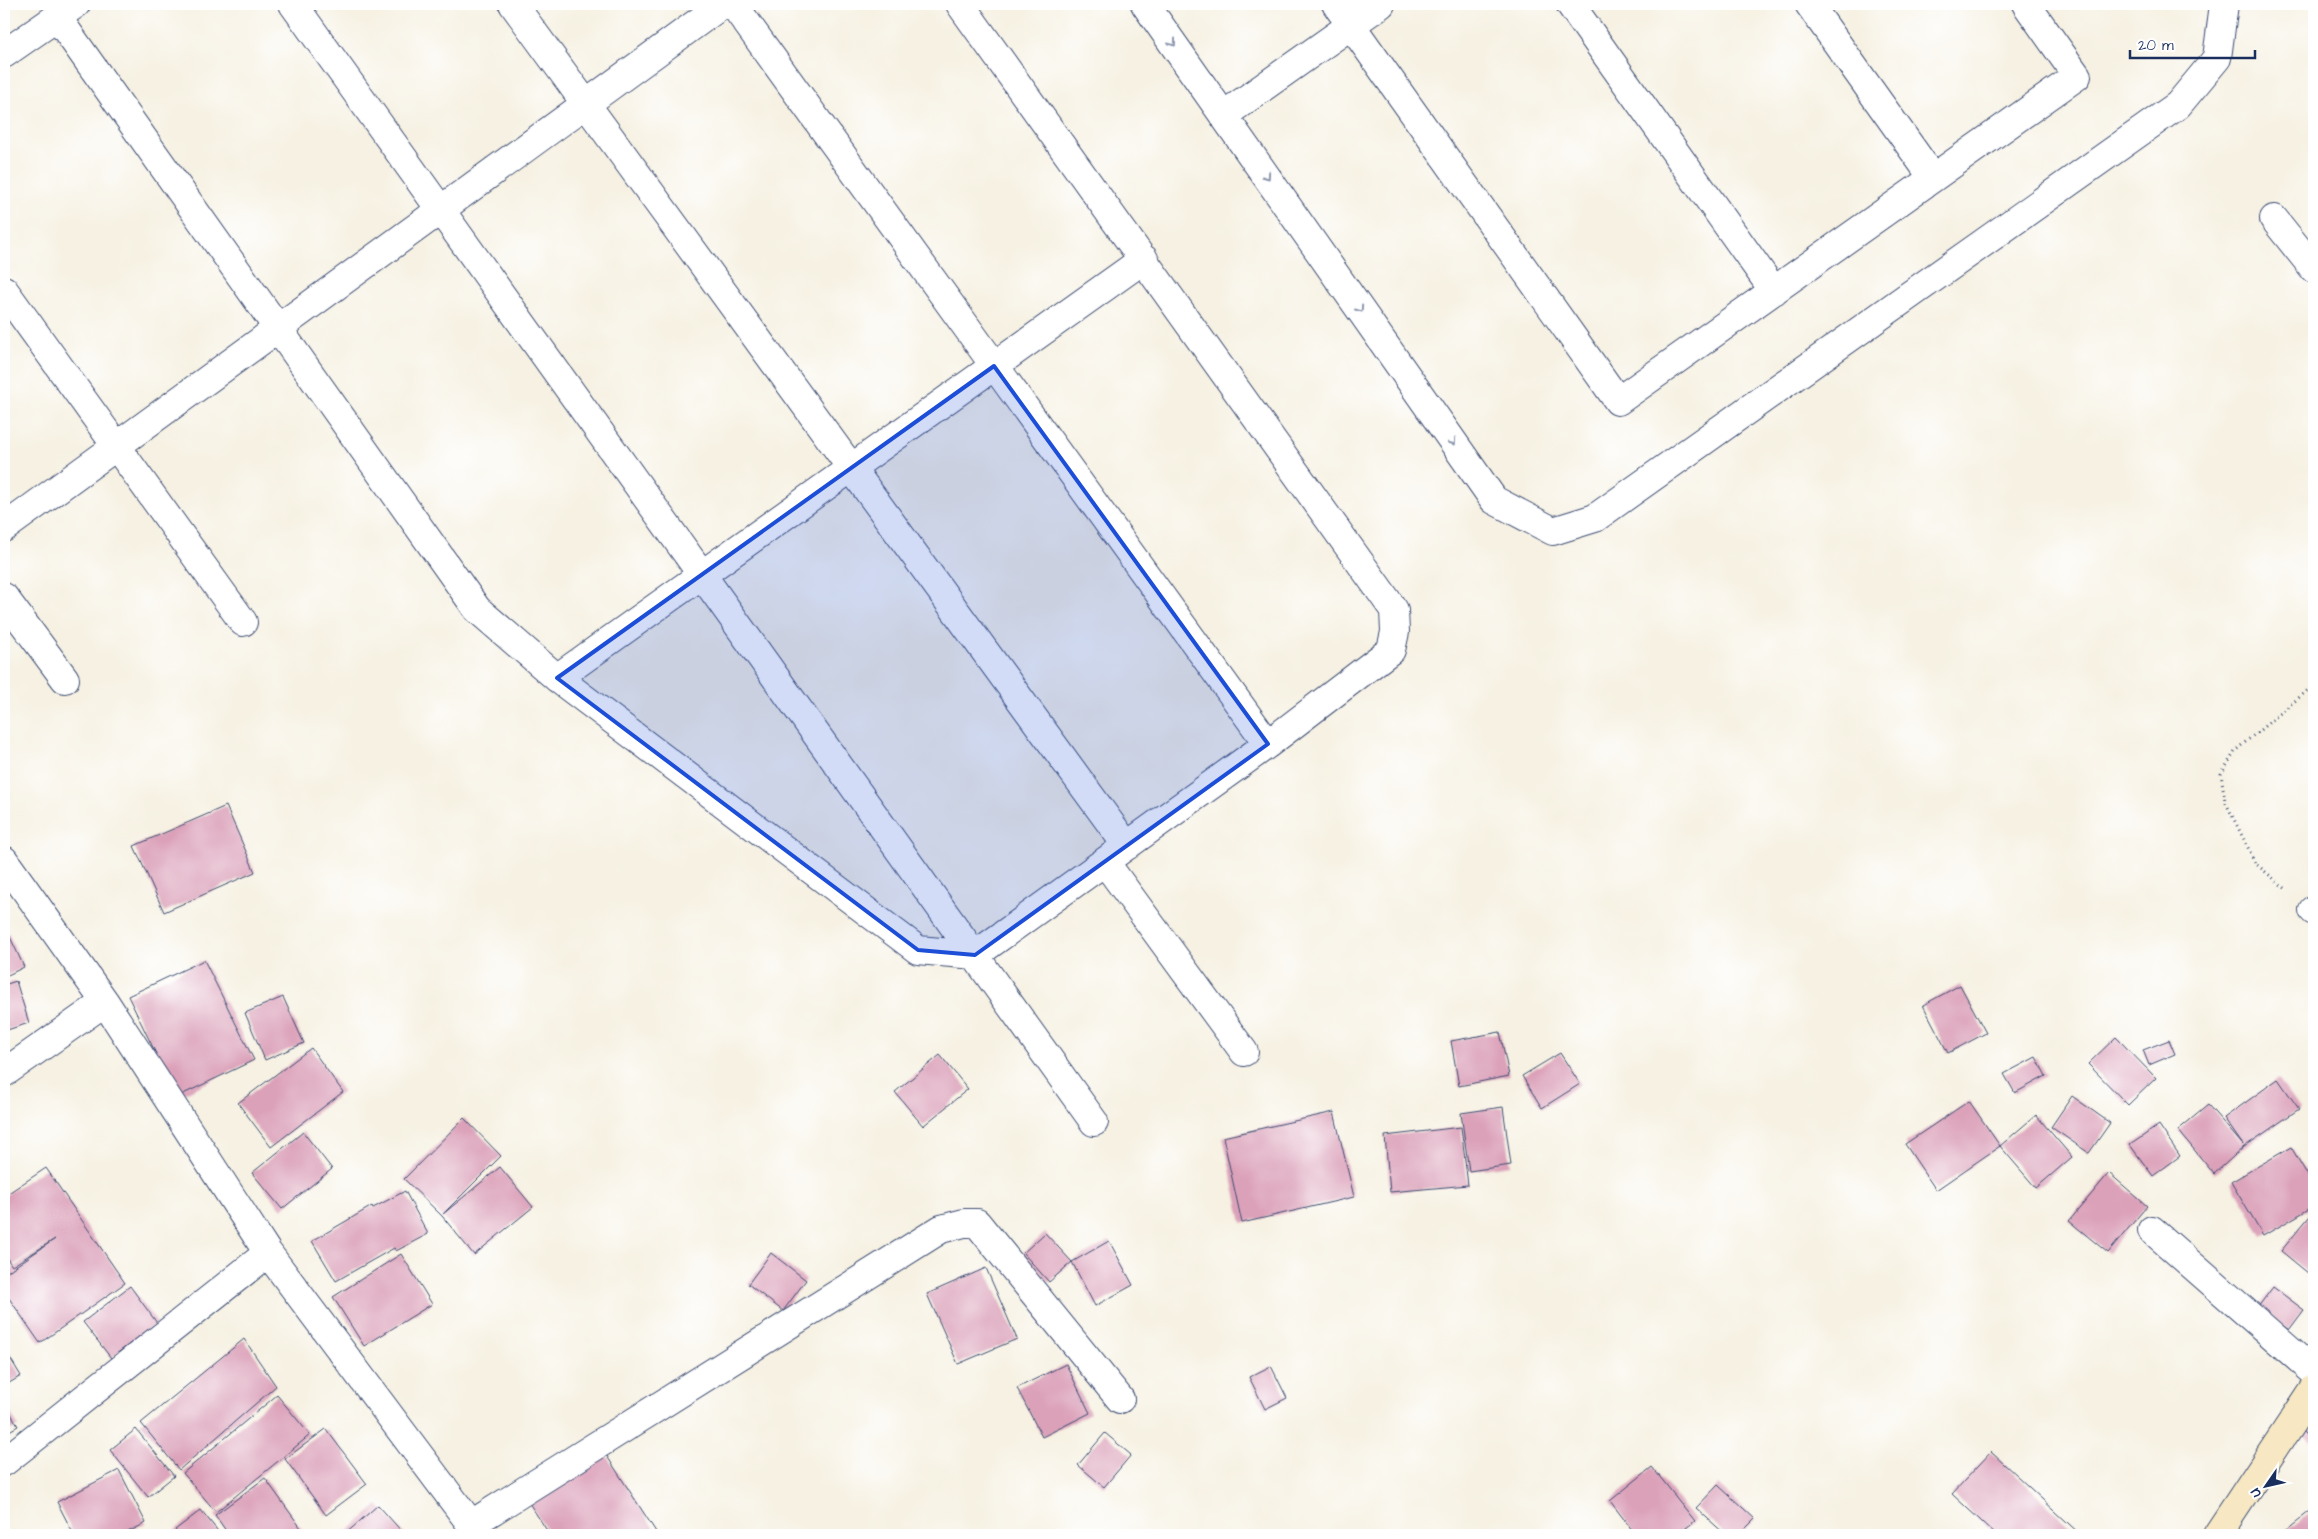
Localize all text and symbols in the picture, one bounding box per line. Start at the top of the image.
scale bar [2130,28,2256,60]
text: 20 m [2138,35,2174,56]
one-way arrow [1167,38,1176,47]
one-way arrow [1261,170,1270,180]
one-way arrow [1354,303,1363,313]
one-way arrow [1447,436,1456,446]
north arrow [2240,1462,2290,1512]
text: U [2245,1484,2267,1502]

